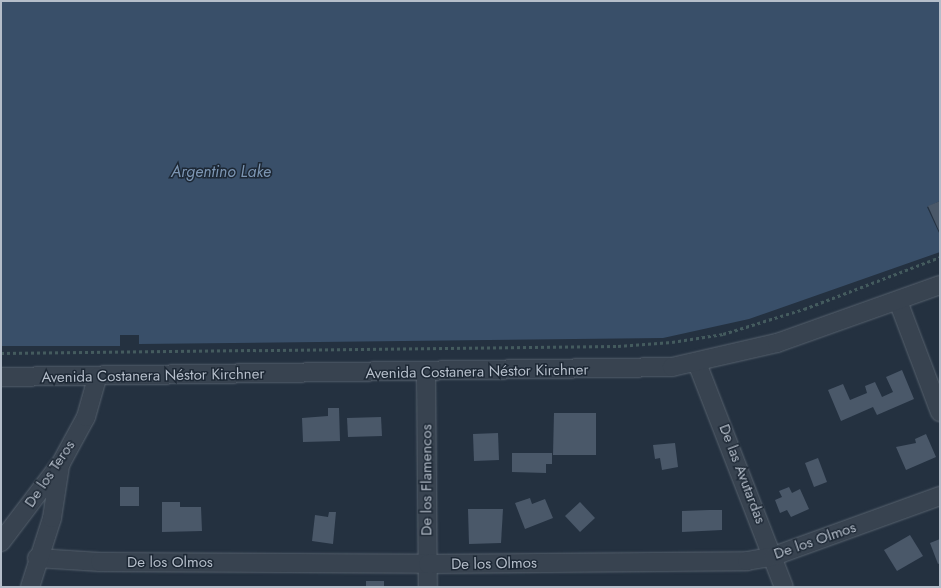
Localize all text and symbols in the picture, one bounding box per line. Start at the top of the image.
water label: Argentino Lake [171,162,271,182]
street label: Avenida Costanera Néstor Kirchner [365,361,589,383]
street label: Avenida Costanera Néstor Kirchner [41,365,265,387]
street label: De las Avutardas [715,422,769,526]
street label: De los Flamencos [418,424,436,536]
street label: De los Teros [21,437,79,511]
street label: De los Olmos [771,519,859,563]
street label: De los Olmos [127,554,213,572]
street label: De los Olmos [451,554,537,574]

